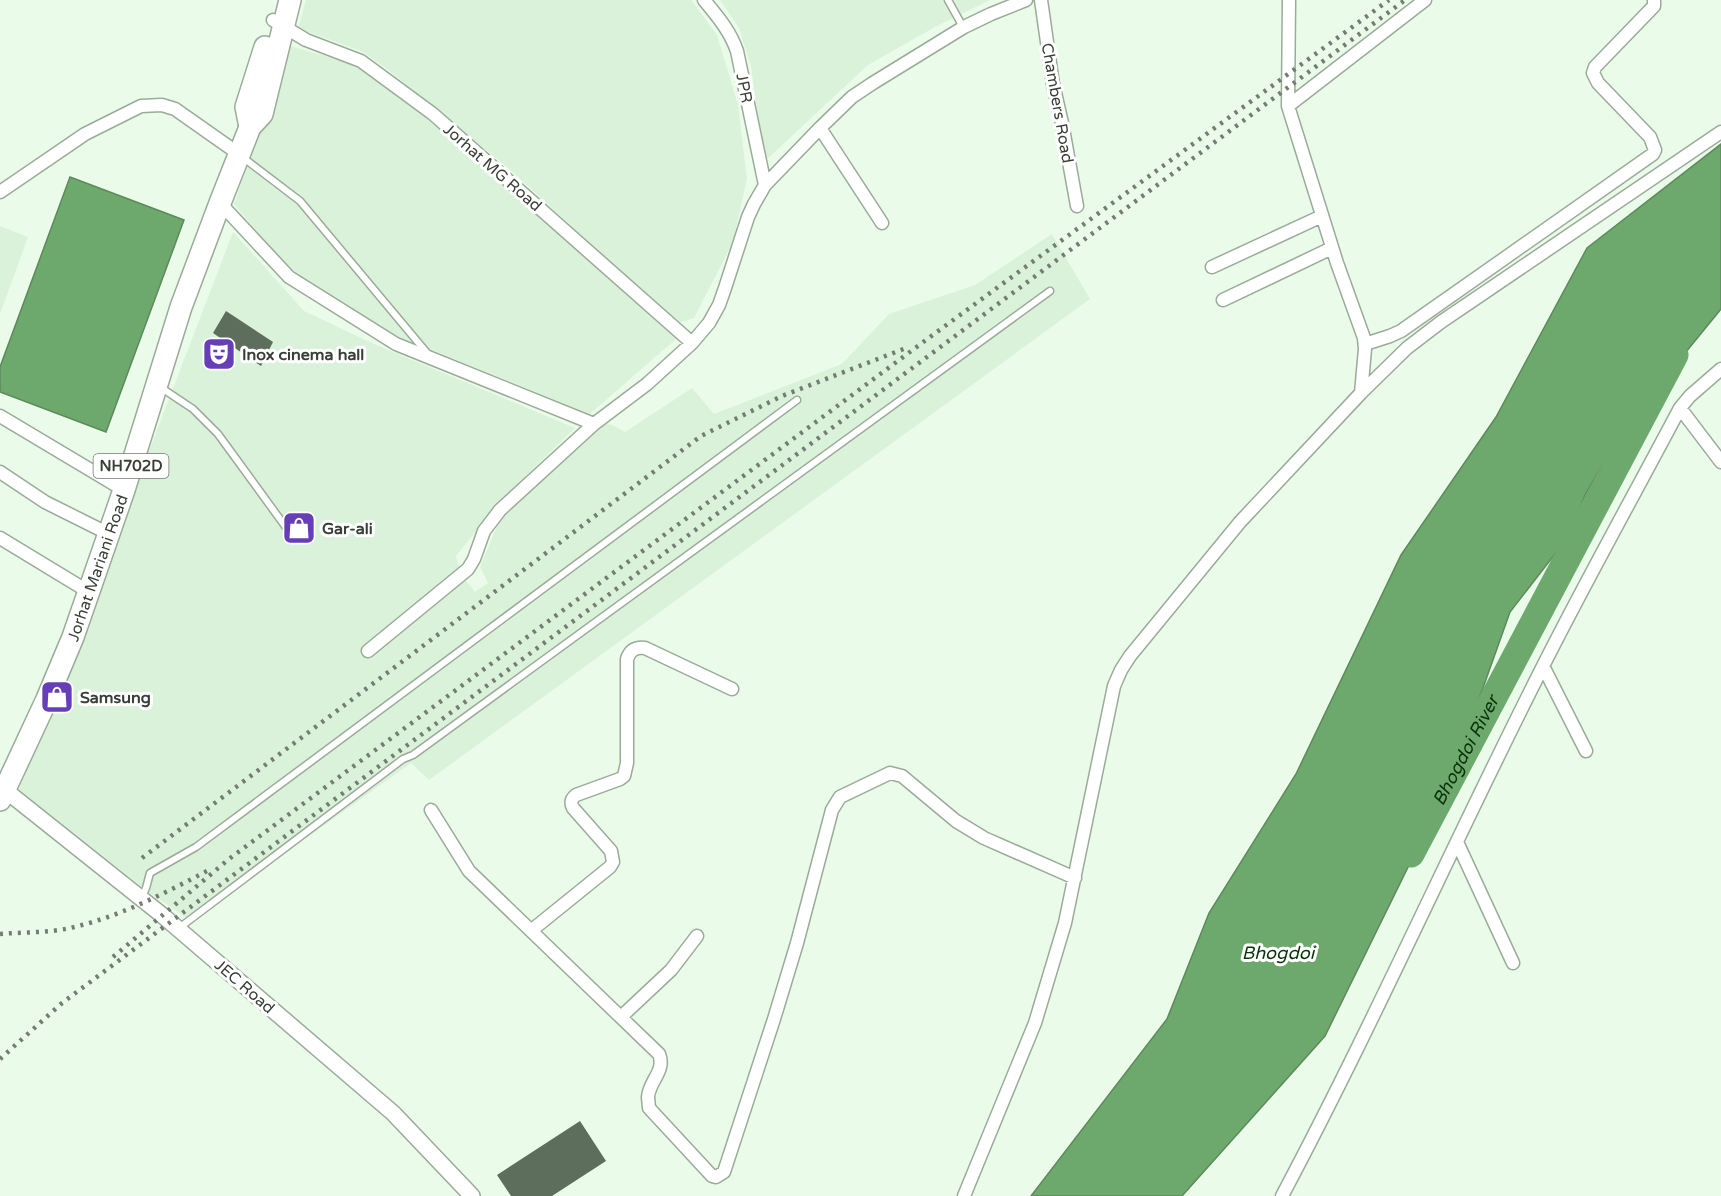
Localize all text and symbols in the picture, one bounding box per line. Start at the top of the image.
street label: Chambers Road [1037,41,1077,165]
street label: JPR [731,72,757,105]
street label: Jorhat MG Road [439,120,546,216]
theatre icon: Inox cinema hall [201,336,237,372]
place label: Inox cinema hall [242,345,364,365]
road number: NH702D [94,454,168,478]
street label: Jorhat Mariani Road [63,492,133,644]
shop icon: Gar-ali [281,510,317,546]
place label: Gar-ali [322,519,373,539]
shop icon: Samsung [39,679,75,715]
place label: Samsung [80,688,151,708]
water label: Bhogdoi River [1428,690,1505,809]
water label: Bhogdoi [1242,942,1317,964]
street label: JEC Road [210,955,278,1018]

